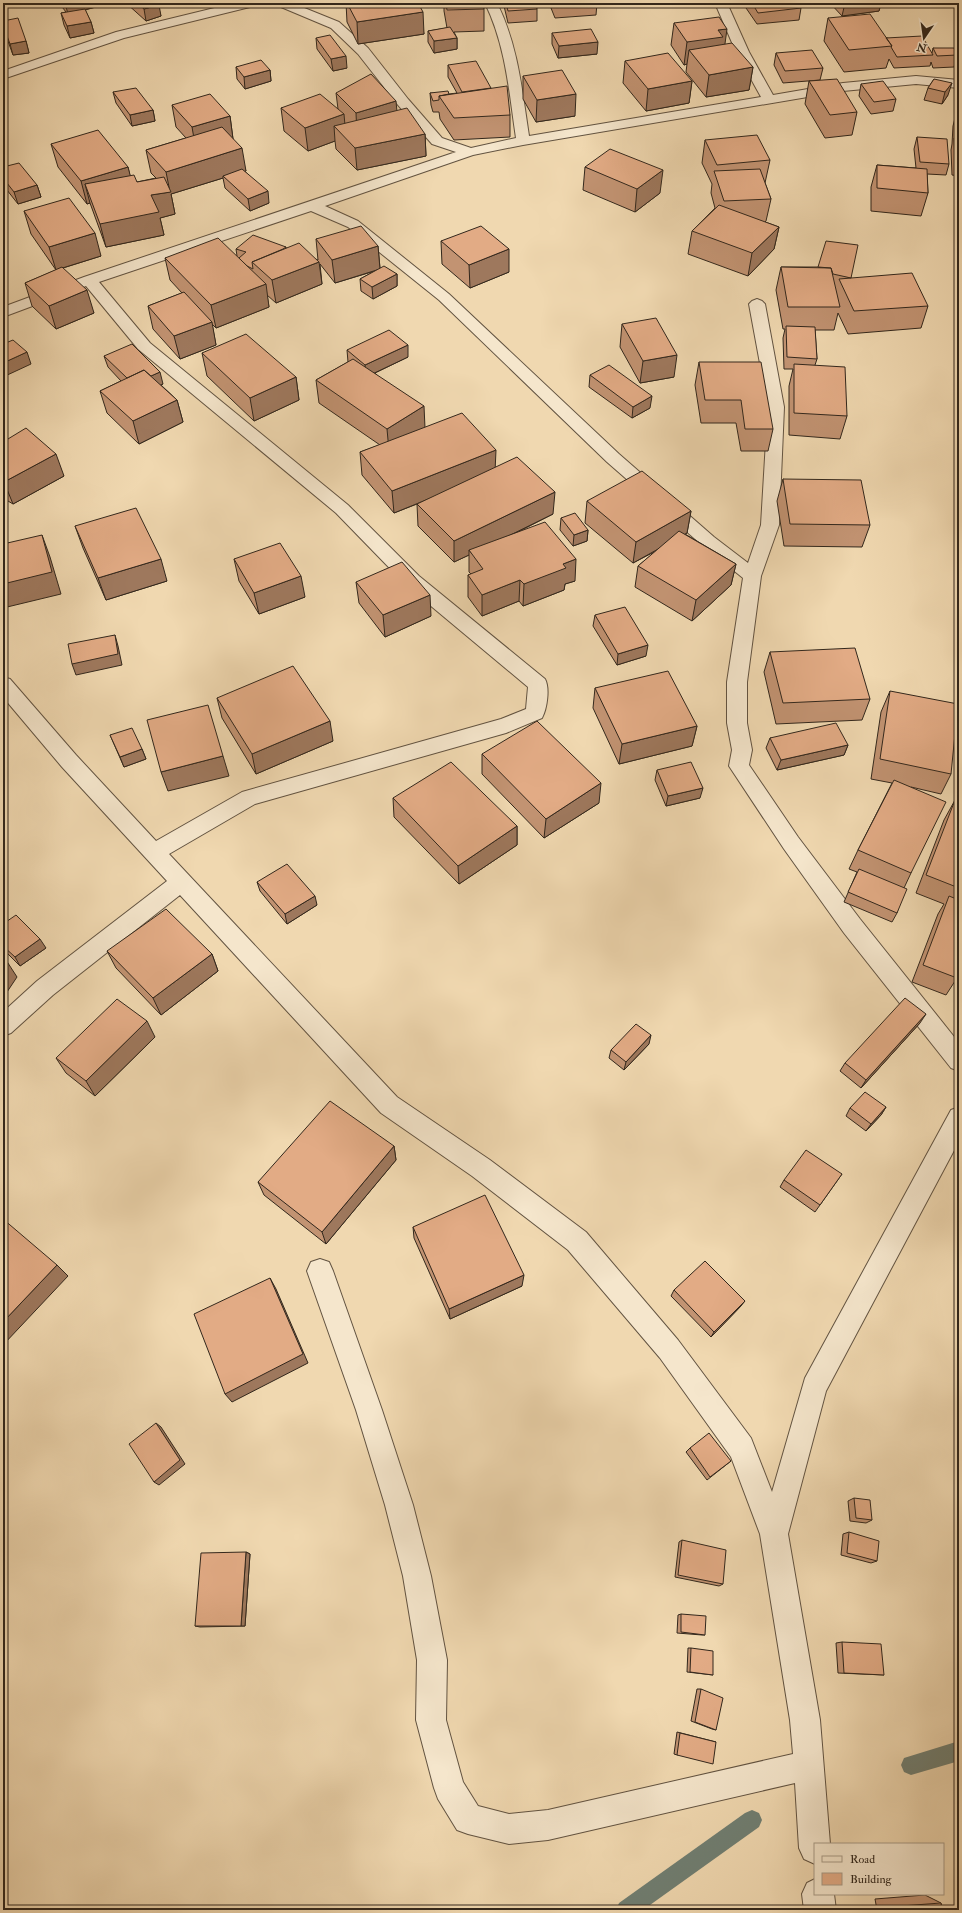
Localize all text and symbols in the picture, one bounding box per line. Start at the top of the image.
north arrow [904,18,944,58]
text: N [914,40,929,55]
legend [814,1843,944,1895]
text: Road [850,1852,875,1867]
text: Building [850,1872,893,1887]

